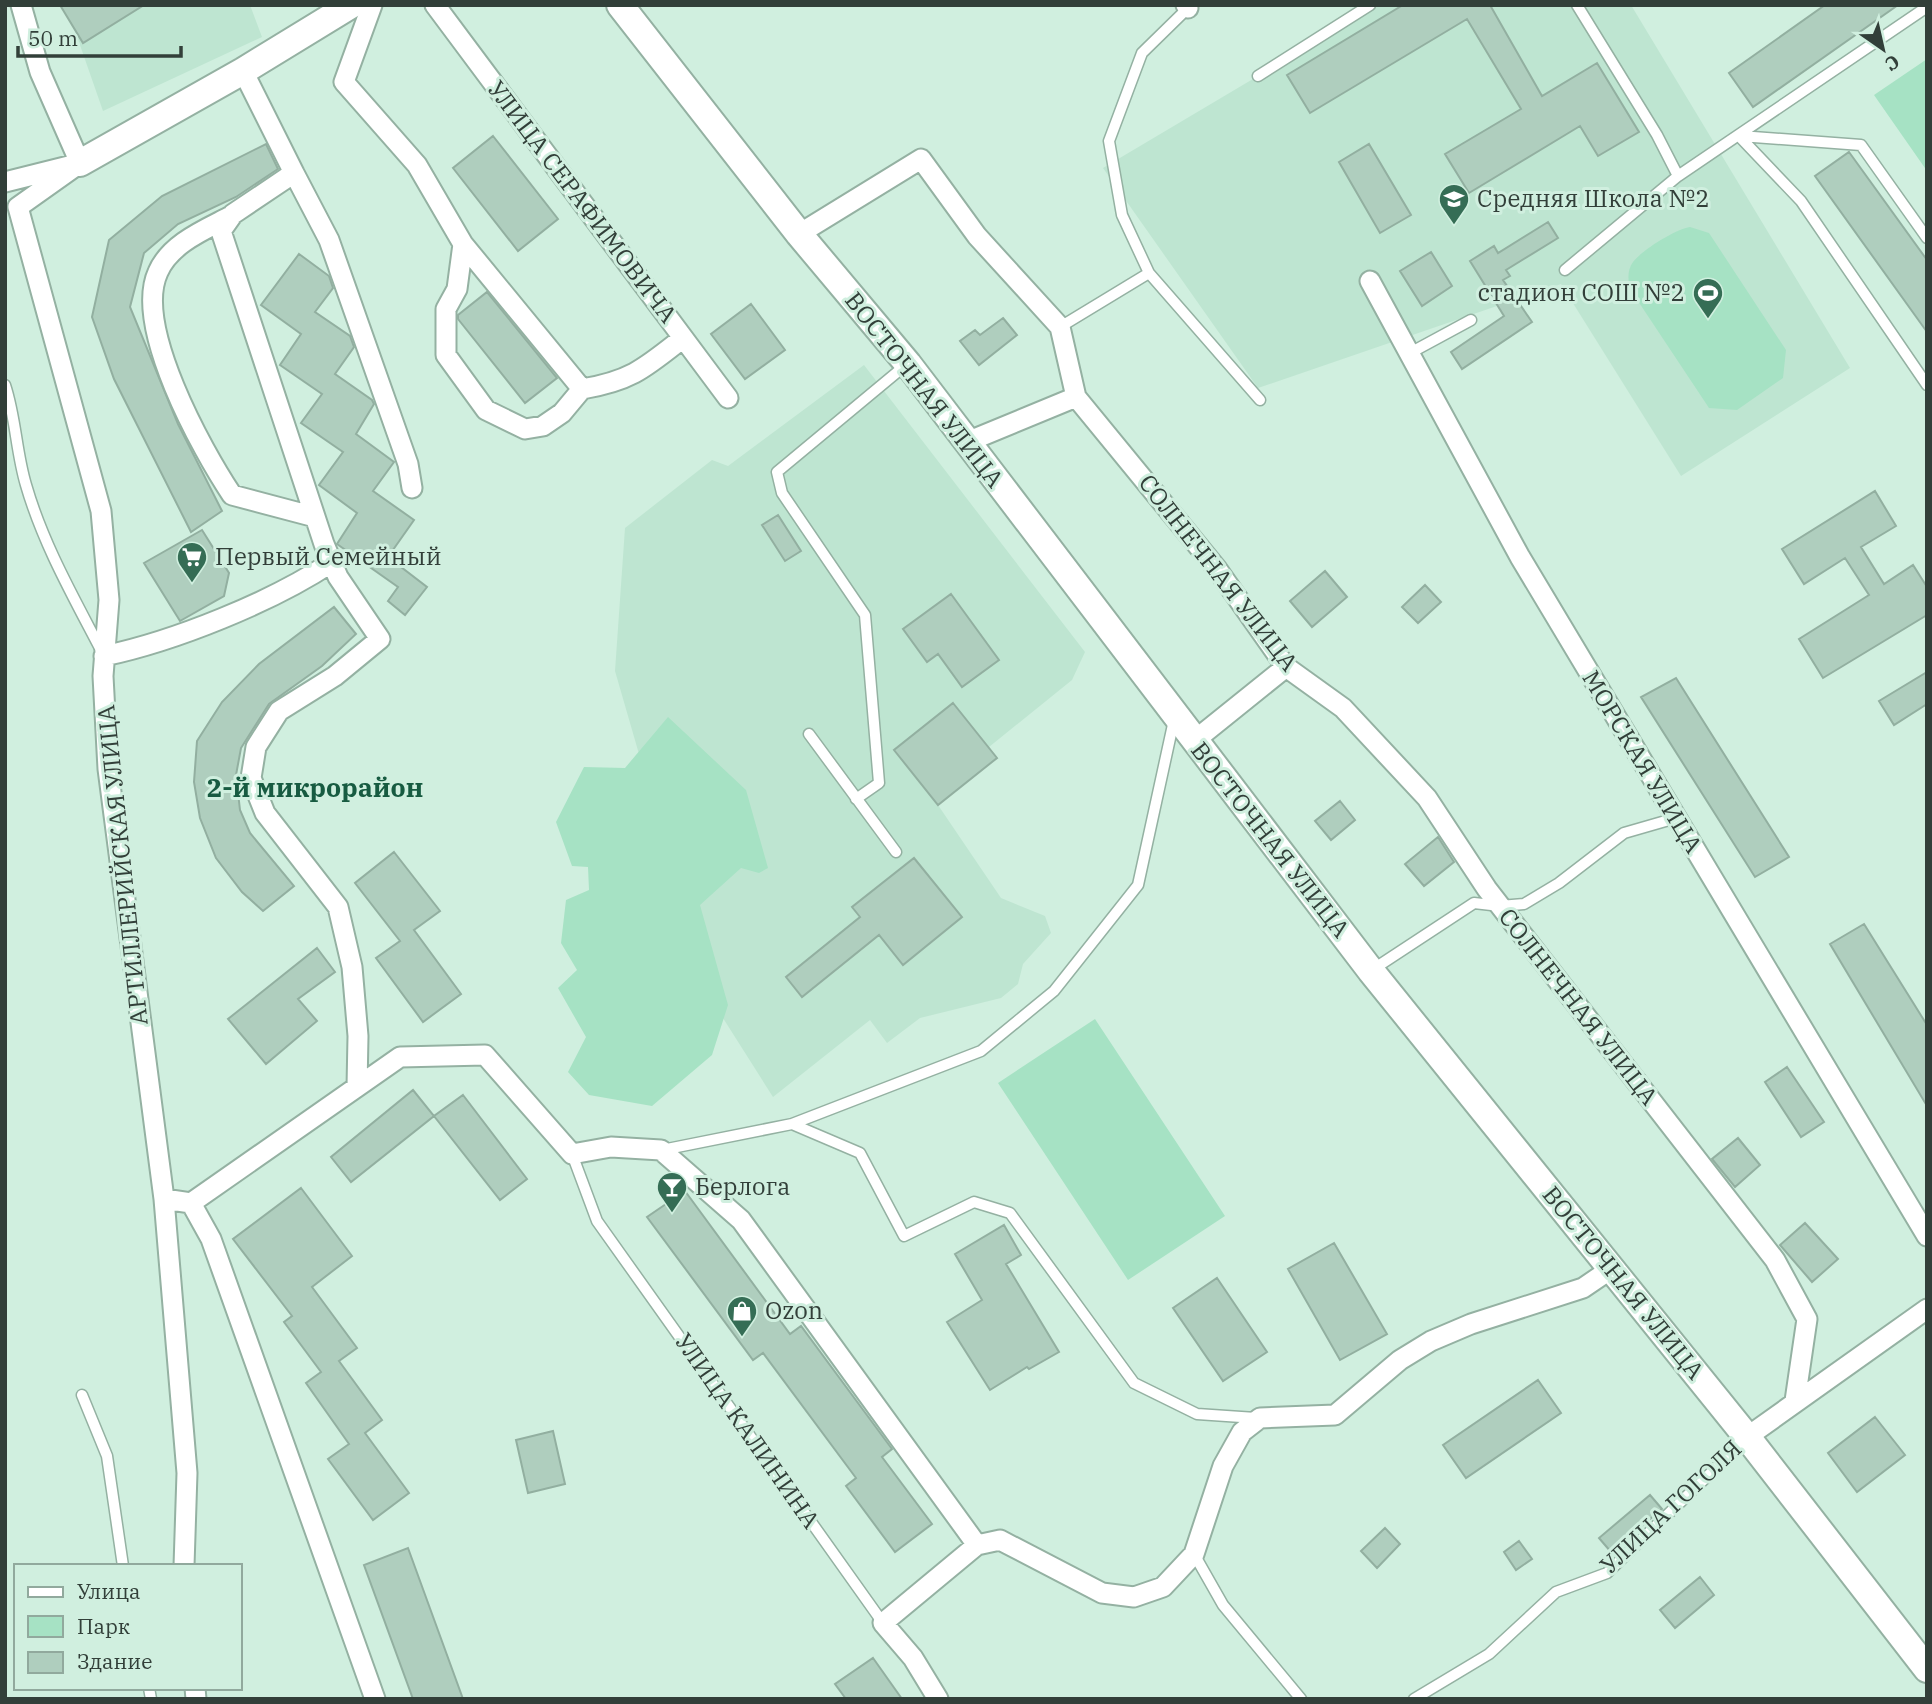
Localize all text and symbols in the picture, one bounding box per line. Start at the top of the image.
scale bar [18,14,180,58]
north arrow [1848,14,1918,84]
text: 50 m [28,24,78,52]
text: С [1881,50,1904,77]
street label: УЛИЦА СЕРАФИМОВИЧА [481,74,685,330]
school or university icon: Средняя Школа №2 [1437,182,1471,226]
place label: Средняя Школа №2 [1477,182,1710,214]
place label: стадион СОШ №2 [1478,276,1685,308]
sports icon: стадион СОШ №2 [1691,276,1725,320]
street label: ВОСТОЧНАЯ УЛИЦА [838,285,1012,494]
street label: СОЛНЕЧНАЯ УЛИЦА [1132,467,1306,678]
supermarket icon: Первый Семейный [175,540,209,584]
place label: Первый Семейный [215,540,442,572]
street label: МОРСКАЯ УЛИЦА [1576,664,1710,859]
street label: АРТИЛЛЕРИЙСКАЯ УЛИЦА [89,703,155,1027]
street label: ВОСТОЧНАЯ УЛИЦА [1184,735,1358,944]
district label: 2-й микрорайон [207,770,423,804]
street label: СОЛНЕЧНАЯ УЛИЦА [1492,901,1666,1112]
bar icon: Берлога [655,1170,689,1214]
place label: Берлога [695,1170,790,1202]
street label: ВОСТОЧНАЯ УЛИЦА [1536,1179,1712,1386]
shop icon: Ozon [725,1294,759,1338]
place label: Ozon [765,1294,823,1326]
street label: УЛИЦА КАЛИНИНА [668,1326,828,1535]
street label: УЛИЦА ГОГОЛЯ [1593,1432,1748,1580]
legend [14,1564,242,1690]
text: Улица [77,1577,141,1605]
text: Парк [77,1612,130,1640]
text: Здание [77,1647,152,1675]

